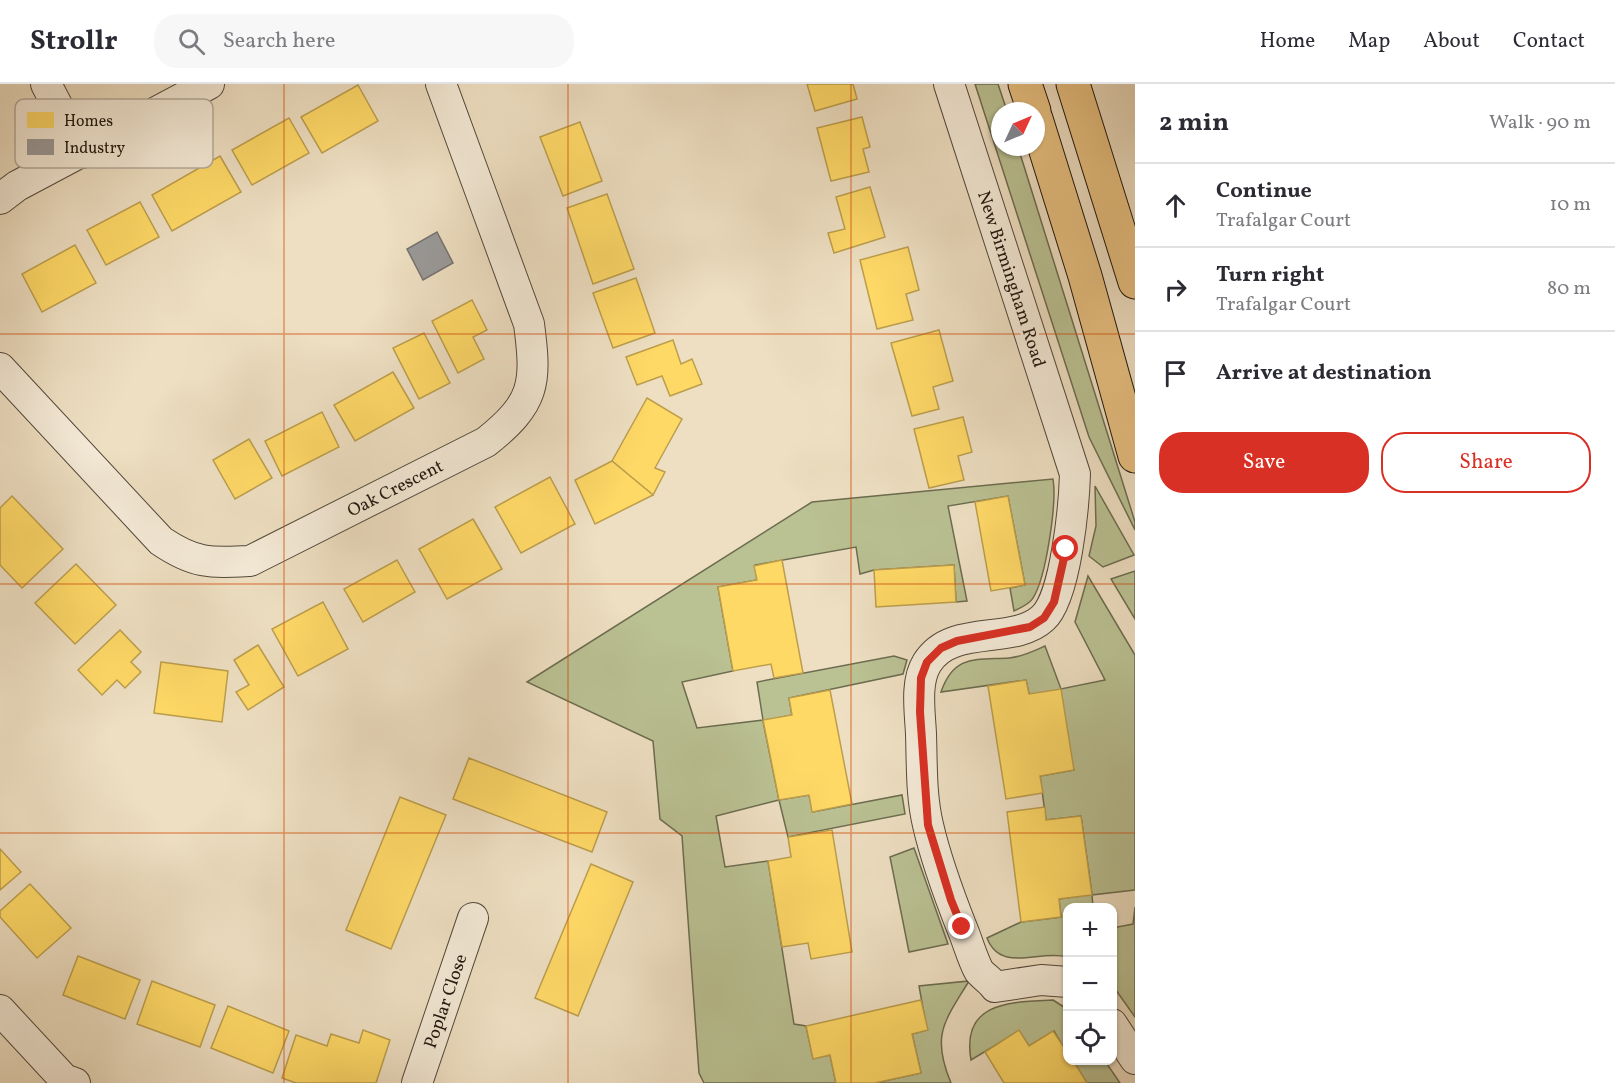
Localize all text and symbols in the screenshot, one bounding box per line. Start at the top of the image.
search box [154,14,574,68]
text: Strollr [30,22,118,61]
icon: search [175,25,208,58]
text: Search here [223,26,335,57]
text: Home [1260,27,1315,56]
text: Map [1348,27,1390,56]
text: About [1423,27,1480,56]
text: Contact [1513,27,1585,56]
legend [15,99,213,168]
north arrow [991,102,1045,156]
text: 2 min [1159,105,1229,141]
text: Walk · 90 m [1489,109,1591,137]
text: Homes [64,111,113,133]
text: Industry [64,138,125,160]
text: Continue [1216,176,1312,207]
street label: New Birmingham Road [970,188,1051,371]
icon: ahead [1159,189,1192,222]
text: 10 m [1550,191,1591,219]
text: Trafalgar Court [1216,207,1351,235]
text: Turn right [1216,260,1324,291]
icon: right [1159,273,1192,306]
text: 80 m [1547,275,1591,303]
text: Trafalgar Court [1216,291,1351,319]
icon: arrive [1159,357,1192,390]
text: Arrive at destination [1216,358,1432,389]
button: Save [1159,432,1369,493]
button: Share [1381,432,1591,493]
street label: Oak Crescent [343,454,448,524]
route start [1052,535,1078,561]
map controls [1063,903,1117,1065]
button: + [1063,903,1117,957]
route end [948,913,974,939]
street label: Poplar Close [419,951,474,1052]
button: − [1063,957,1117,1011]
button: locate [1063,1011,1117,1065]

